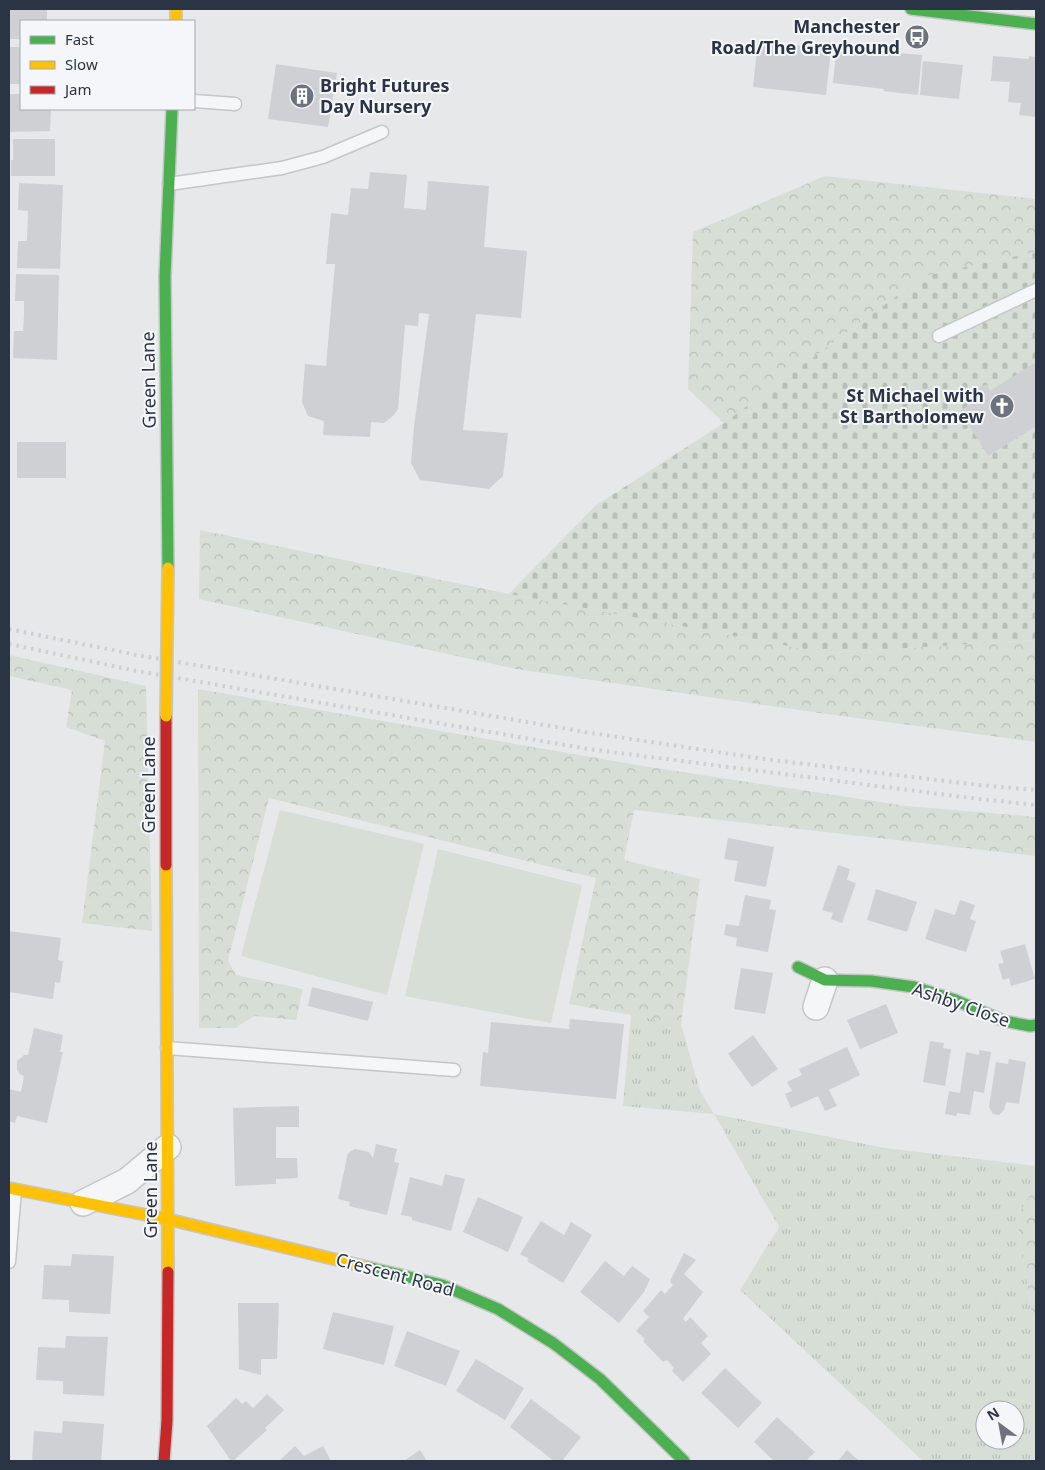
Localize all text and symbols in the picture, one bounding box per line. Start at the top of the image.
place label: Manchester Road/The Greyhound [711,14,900,59]
legend [20,20,195,110]
bus stop icon: Manchester Road/The Greyhound [904,24,930,50]
text: Fast [65,29,94,49]
text: Slow [65,54,98,74]
place label: Bright Futures Day Nursery [320,73,450,118]
text: Jam [63,79,92,99]
building icon: Bright Futures Day Nursery [289,83,315,109]
street label: Green Lane [135,331,161,429]
place label: St Michael with St Bartholomew [840,383,985,428]
church icon: St Michael with St Bartholomew [989,393,1015,419]
street label: Green Lane [136,736,160,834]
street label: Ashby Close [909,976,1013,1032]
street label: Green Lane [138,1141,162,1239]
street label: Crescent Road [333,1247,457,1301]
north arrow [975,1400,1025,1450]
text: N [983,1402,1003,1425]

